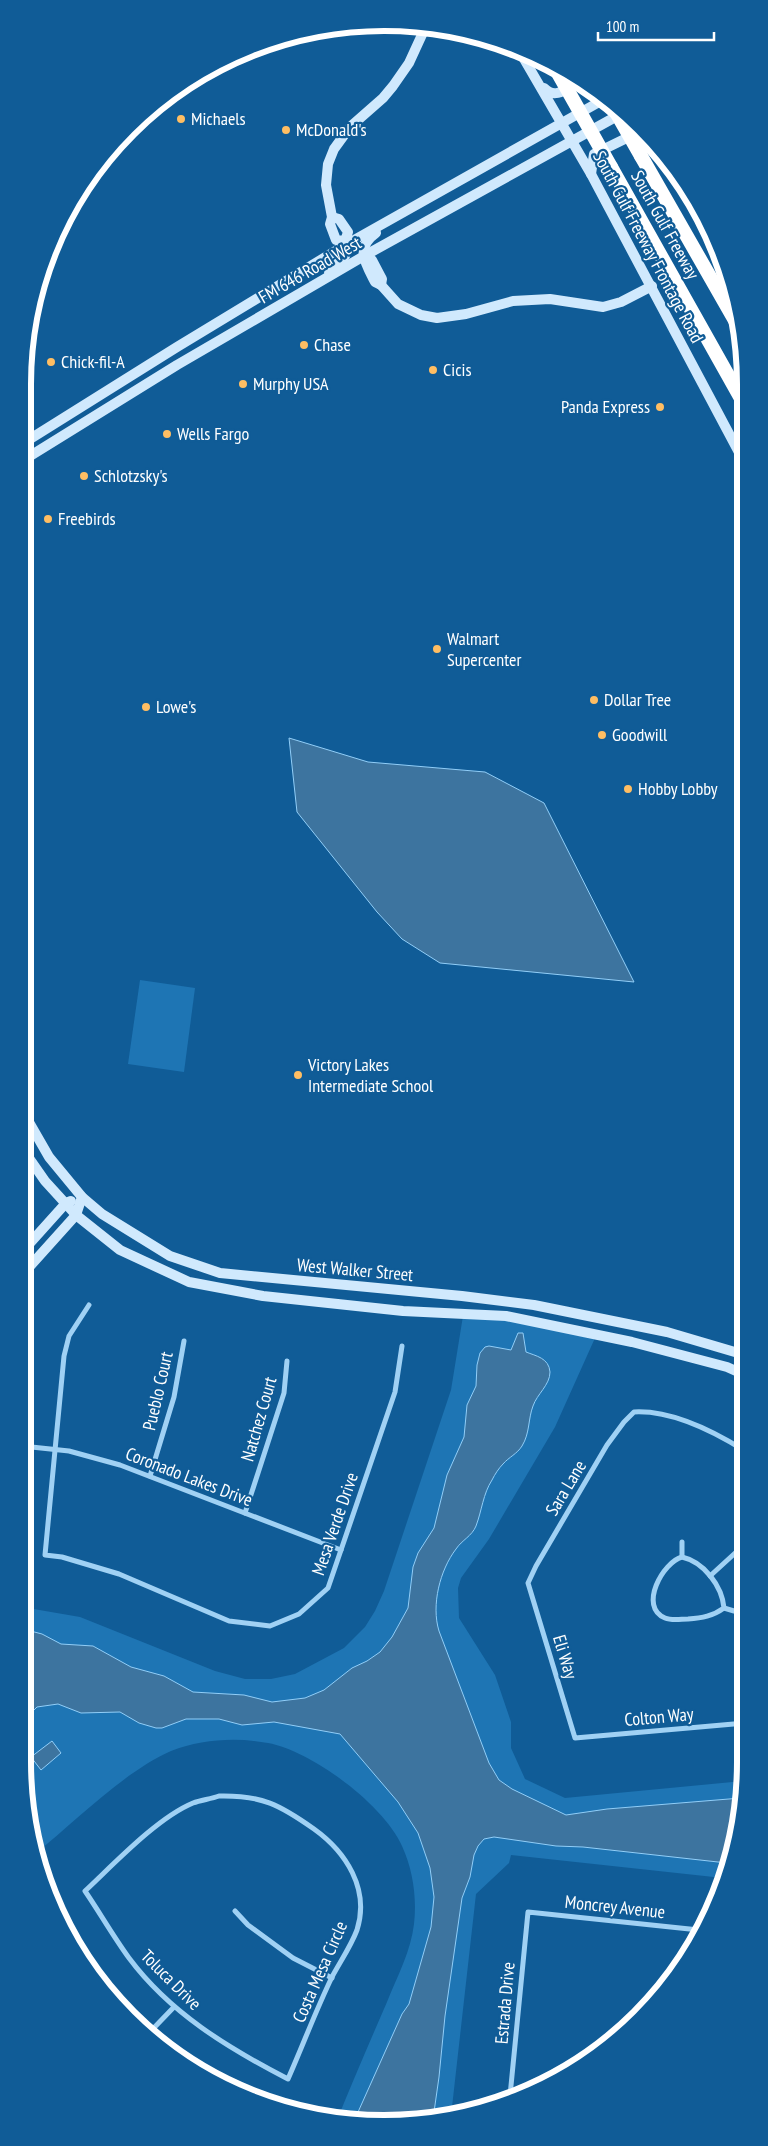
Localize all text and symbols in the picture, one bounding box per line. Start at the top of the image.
scale bar [598,10,714,42]
text: 100 m [606,17,639,36]
place label: Michaels [191,107,246,130]
marker: Michaels [175,113,187,125]
place label: McDonald's [296,118,367,141]
marker: McDonald's [280,124,292,136]
street label: South Gulf Freeway Frontage Road [588,147,709,347]
street label: South Gulf Freeway [626,166,705,283]
street label: FM 646 Road West [254,231,365,308]
place label: Chase [314,333,351,356]
marker: Chase [298,339,310,351]
place label: Chick-fil-A [61,350,125,373]
marker: Chick-fil-A [45,356,57,368]
place label: Cicis [443,358,472,381]
marker: Cicis [427,364,439,376]
place label: Murphy USA [253,372,329,395]
marker: Murphy USA [237,378,249,390]
place label: Panda Express [561,395,650,418]
marker: Panda Express [654,401,666,413]
place label: Wells Fargo [177,422,250,445]
marker: Wells Fargo [161,428,173,440]
place label: Schlotzsky's [94,464,168,487]
marker: Schlotzsky's [78,470,90,482]
place label: Freebirds [58,507,116,530]
marker: Freebirds [42,513,54,525]
place label: Walmart Supercenter [447,627,521,671]
marker: Walmart Supercenter [431,643,443,655]
place label: Dollar Tree [604,688,671,711]
marker: Dollar Tree [588,694,600,706]
place label: Lowe's [156,695,196,718]
marker: Lowe's [140,701,152,713]
place label: Goodwill [612,723,668,746]
marker: Goodwill [596,729,608,741]
place label: Hobby Lobby [638,777,718,800]
marker: Hobby Lobby [622,783,634,795]
place label: Victory Lakes Intermediate School [307,1053,434,1097]
marker: Victory Lakes Intermediate School [292,1069,304,1081]
street label: West Walker Street [296,1253,414,1286]
street label: Pueblo Court [137,1349,178,1433]
street label: Natchez Court [235,1374,282,1464]
street label: Coronado Lakes Drive [123,1442,256,1511]
street label: Sara Lane [540,1456,591,1520]
street label: Mesa Verde Drive [306,1469,363,1578]
street label: Eli Way [548,1632,583,1682]
street label: Colton Way [623,1702,695,1731]
street label: Moncrey Avenue [564,1890,666,1923]
street label: Costa Mesa Circle [287,1917,352,2026]
street label: Toluca Drive [136,1945,206,2015]
street label: Estrada Drive [489,1961,520,2045]

